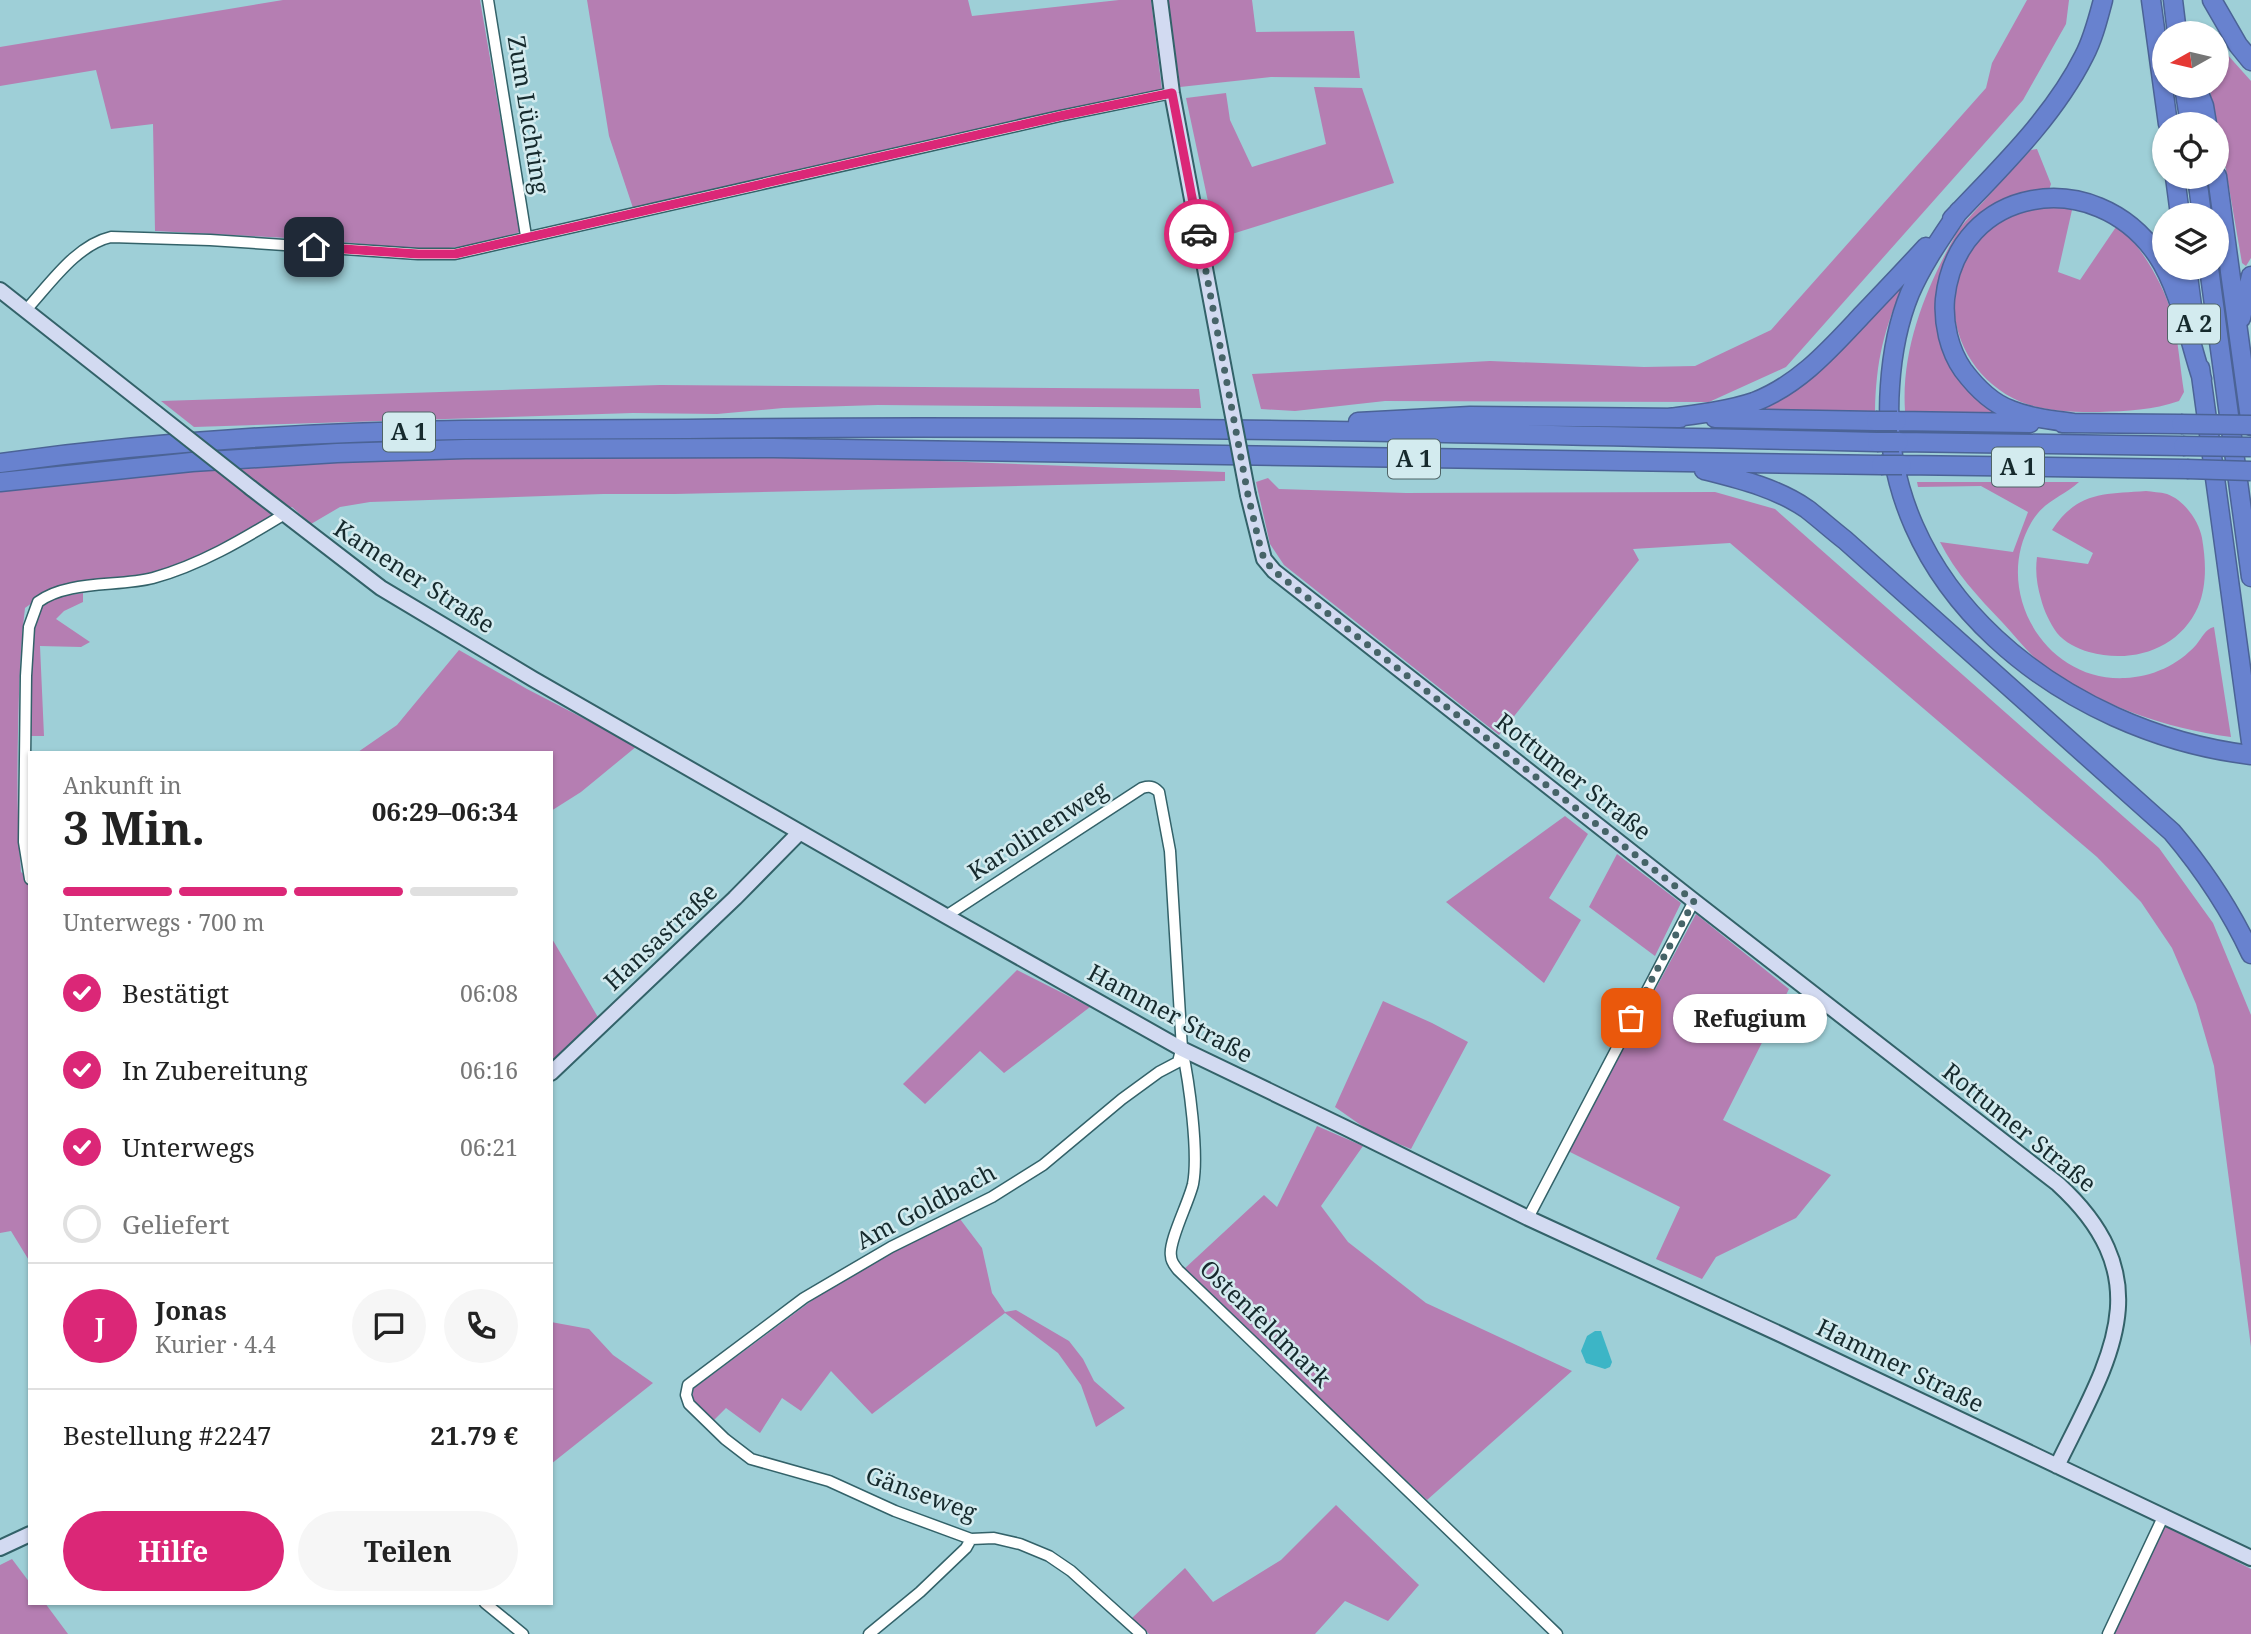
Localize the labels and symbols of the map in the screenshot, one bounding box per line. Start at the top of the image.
north arrow [2152,21,2230,98]
street label: Zum Lüchting [501,33,558,197]
courier [1164,199,1234,269]
pin [284,217,344,277]
road number: A 2 [2168,304,2220,344]
road number: A 1 [383,412,435,452]
road number: A 1 [1388,440,1440,478]
road number: A 1 [1992,447,2044,486]
street label: Kamener Straße [328,511,502,640]
street label: Rottumer Straße [1489,705,1659,847]
street label: Karolinenweg [961,772,1114,887]
street label: Hansastraße [596,875,724,997]
street label: Hammer Straße [1082,955,1259,1070]
pin [1601,988,1661,1048]
callout: Refugium [1673,993,1827,1042]
street label: Rottumer Straße [1936,1055,2104,1199]
street label: Am Goldbach [849,1155,1001,1256]
street label: Ostenfeldmark [1193,1252,1340,1395]
street label: Hammer Straße [1811,1310,1990,1419]
street label: Gänseweg [861,1457,982,1528]

